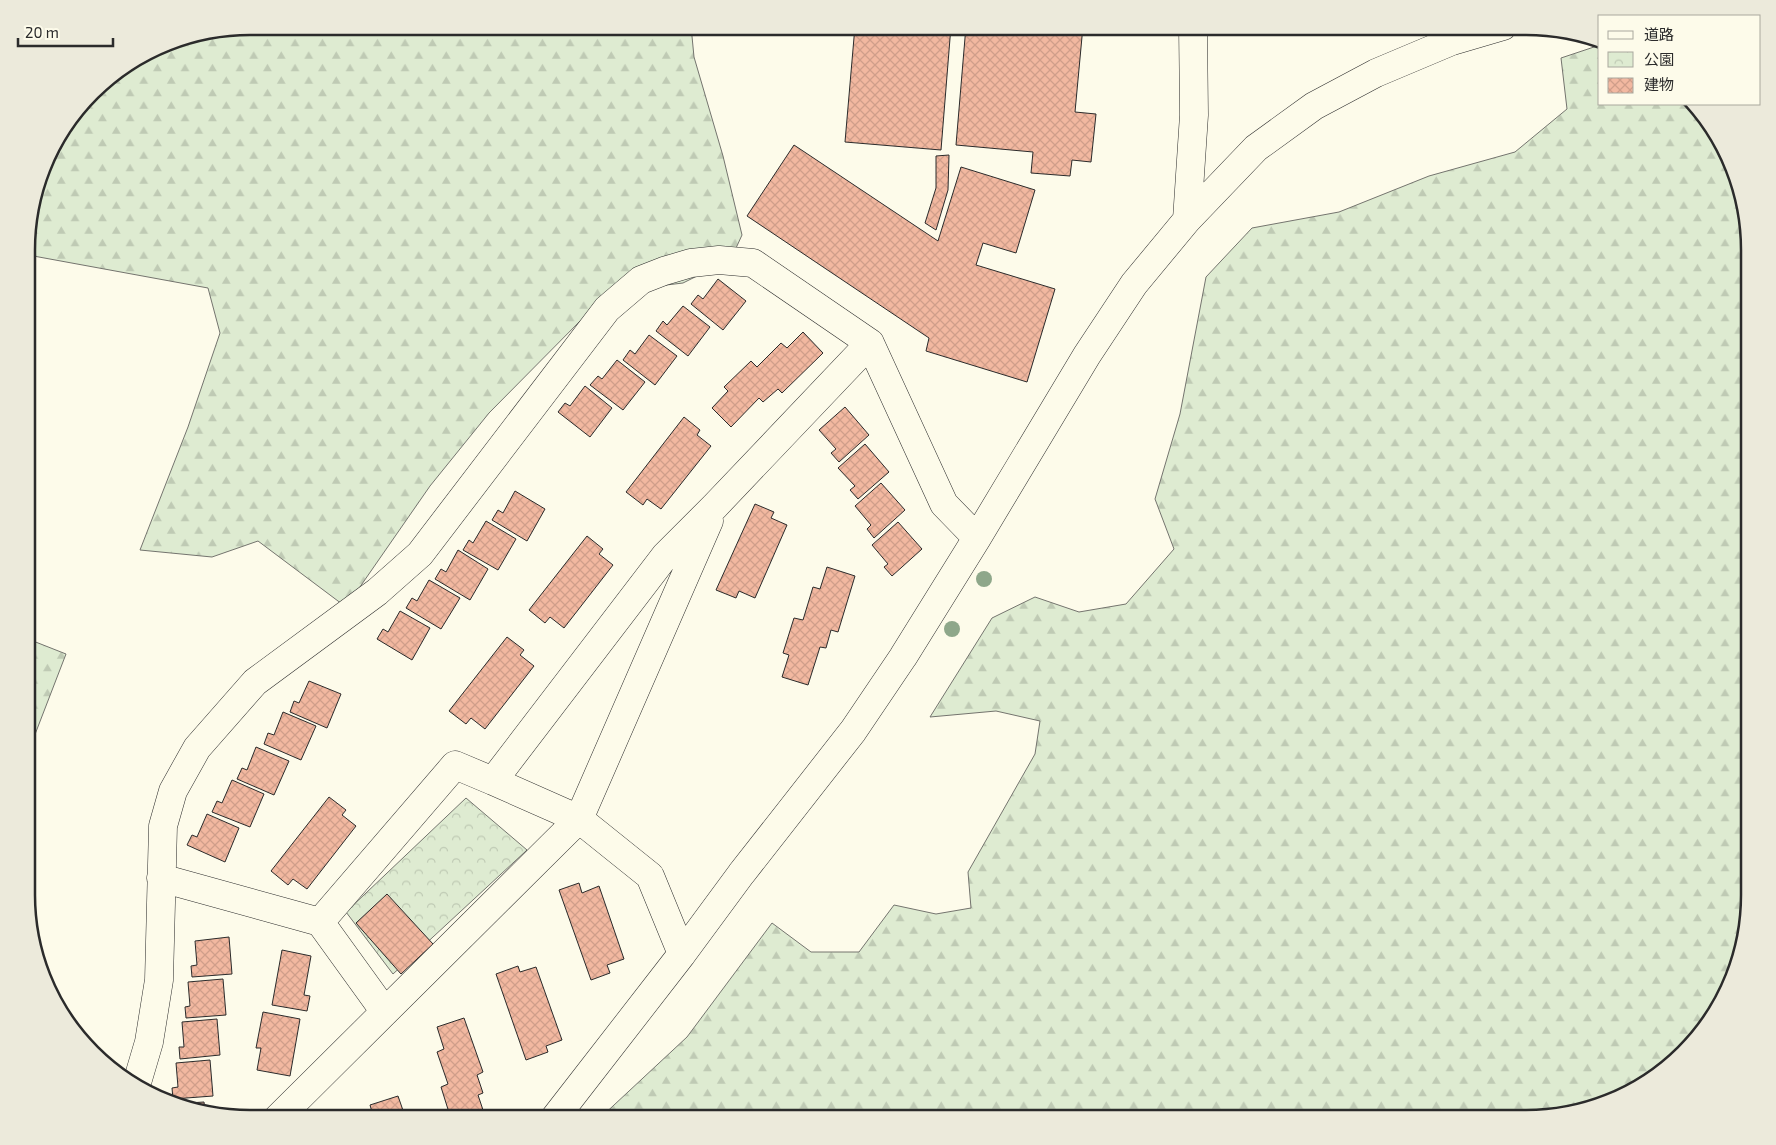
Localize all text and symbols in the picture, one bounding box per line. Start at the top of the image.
scale bar [18,15,112,47]
legend [1598,15,1761,105]
text: 20 m [25,23,59,41]
text: 道路 [1644,25,1674,43]
text: 公園 [1644,50,1674,68]
text: 建物 [1644,75,1674,93]

